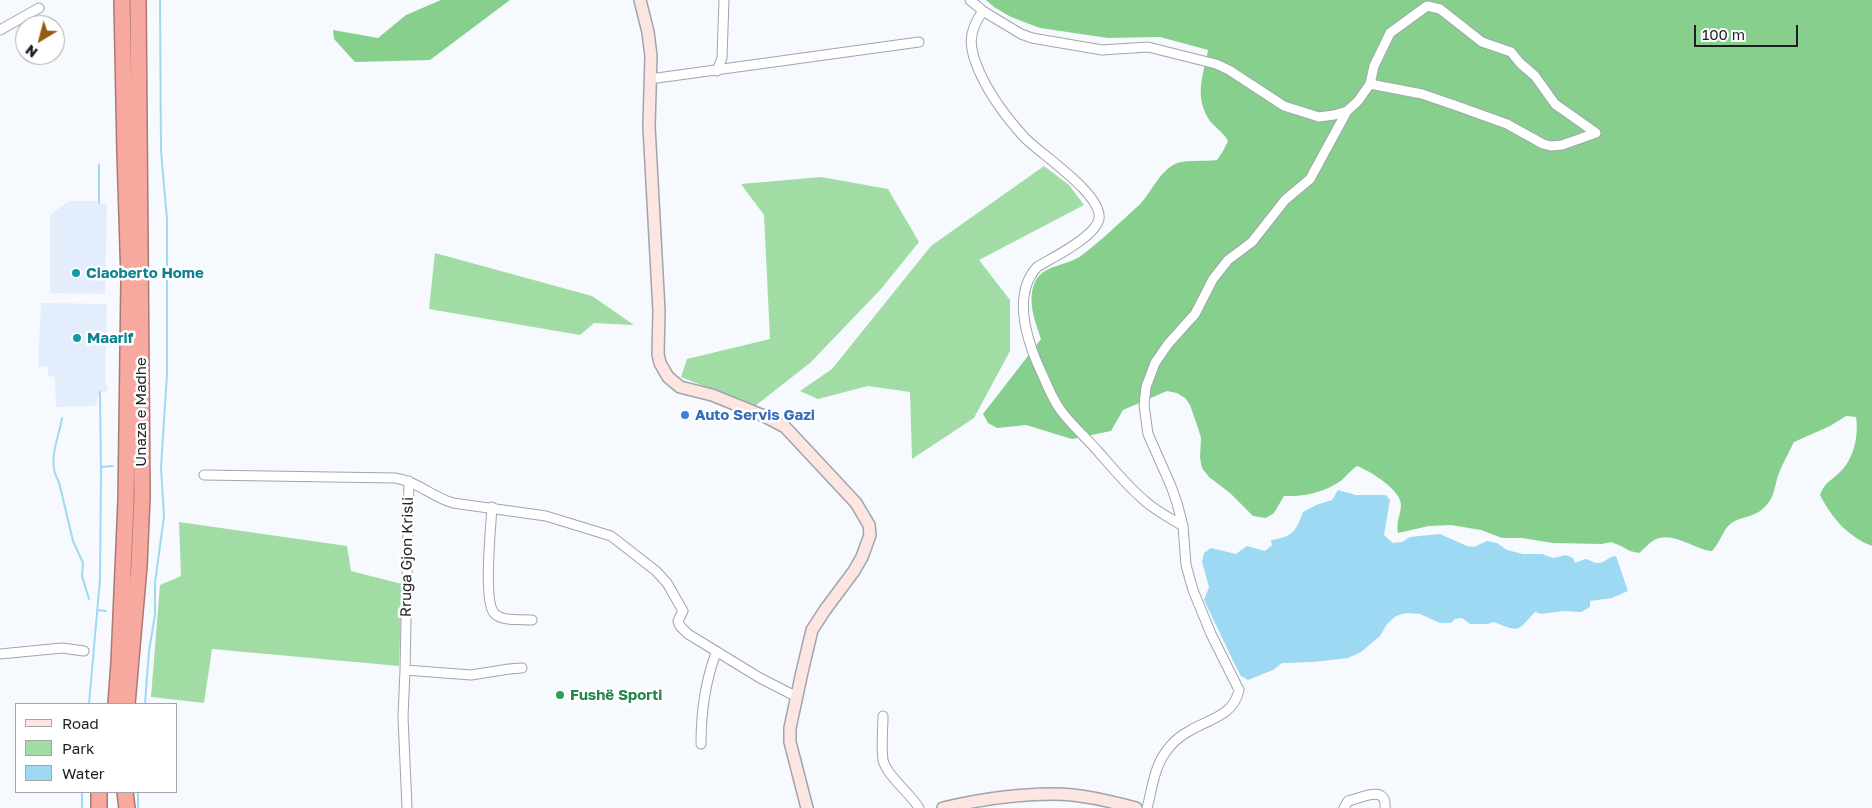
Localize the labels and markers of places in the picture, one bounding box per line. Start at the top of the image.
place label: Ciaoberto Home [86,264,204,282]
marker: Ciaoberto Home [70,267,82,279]
place label: Maarif [87,329,133,347]
marker: Maarif [71,332,83,344]
place label: Auto Servis Gazi [695,406,815,424]
marker: Auto Servis Gazi [679,409,691,421]
place label: Fushë Sporti [570,686,662,704]
marker: Fushë Sporti [554,689,566,701]

